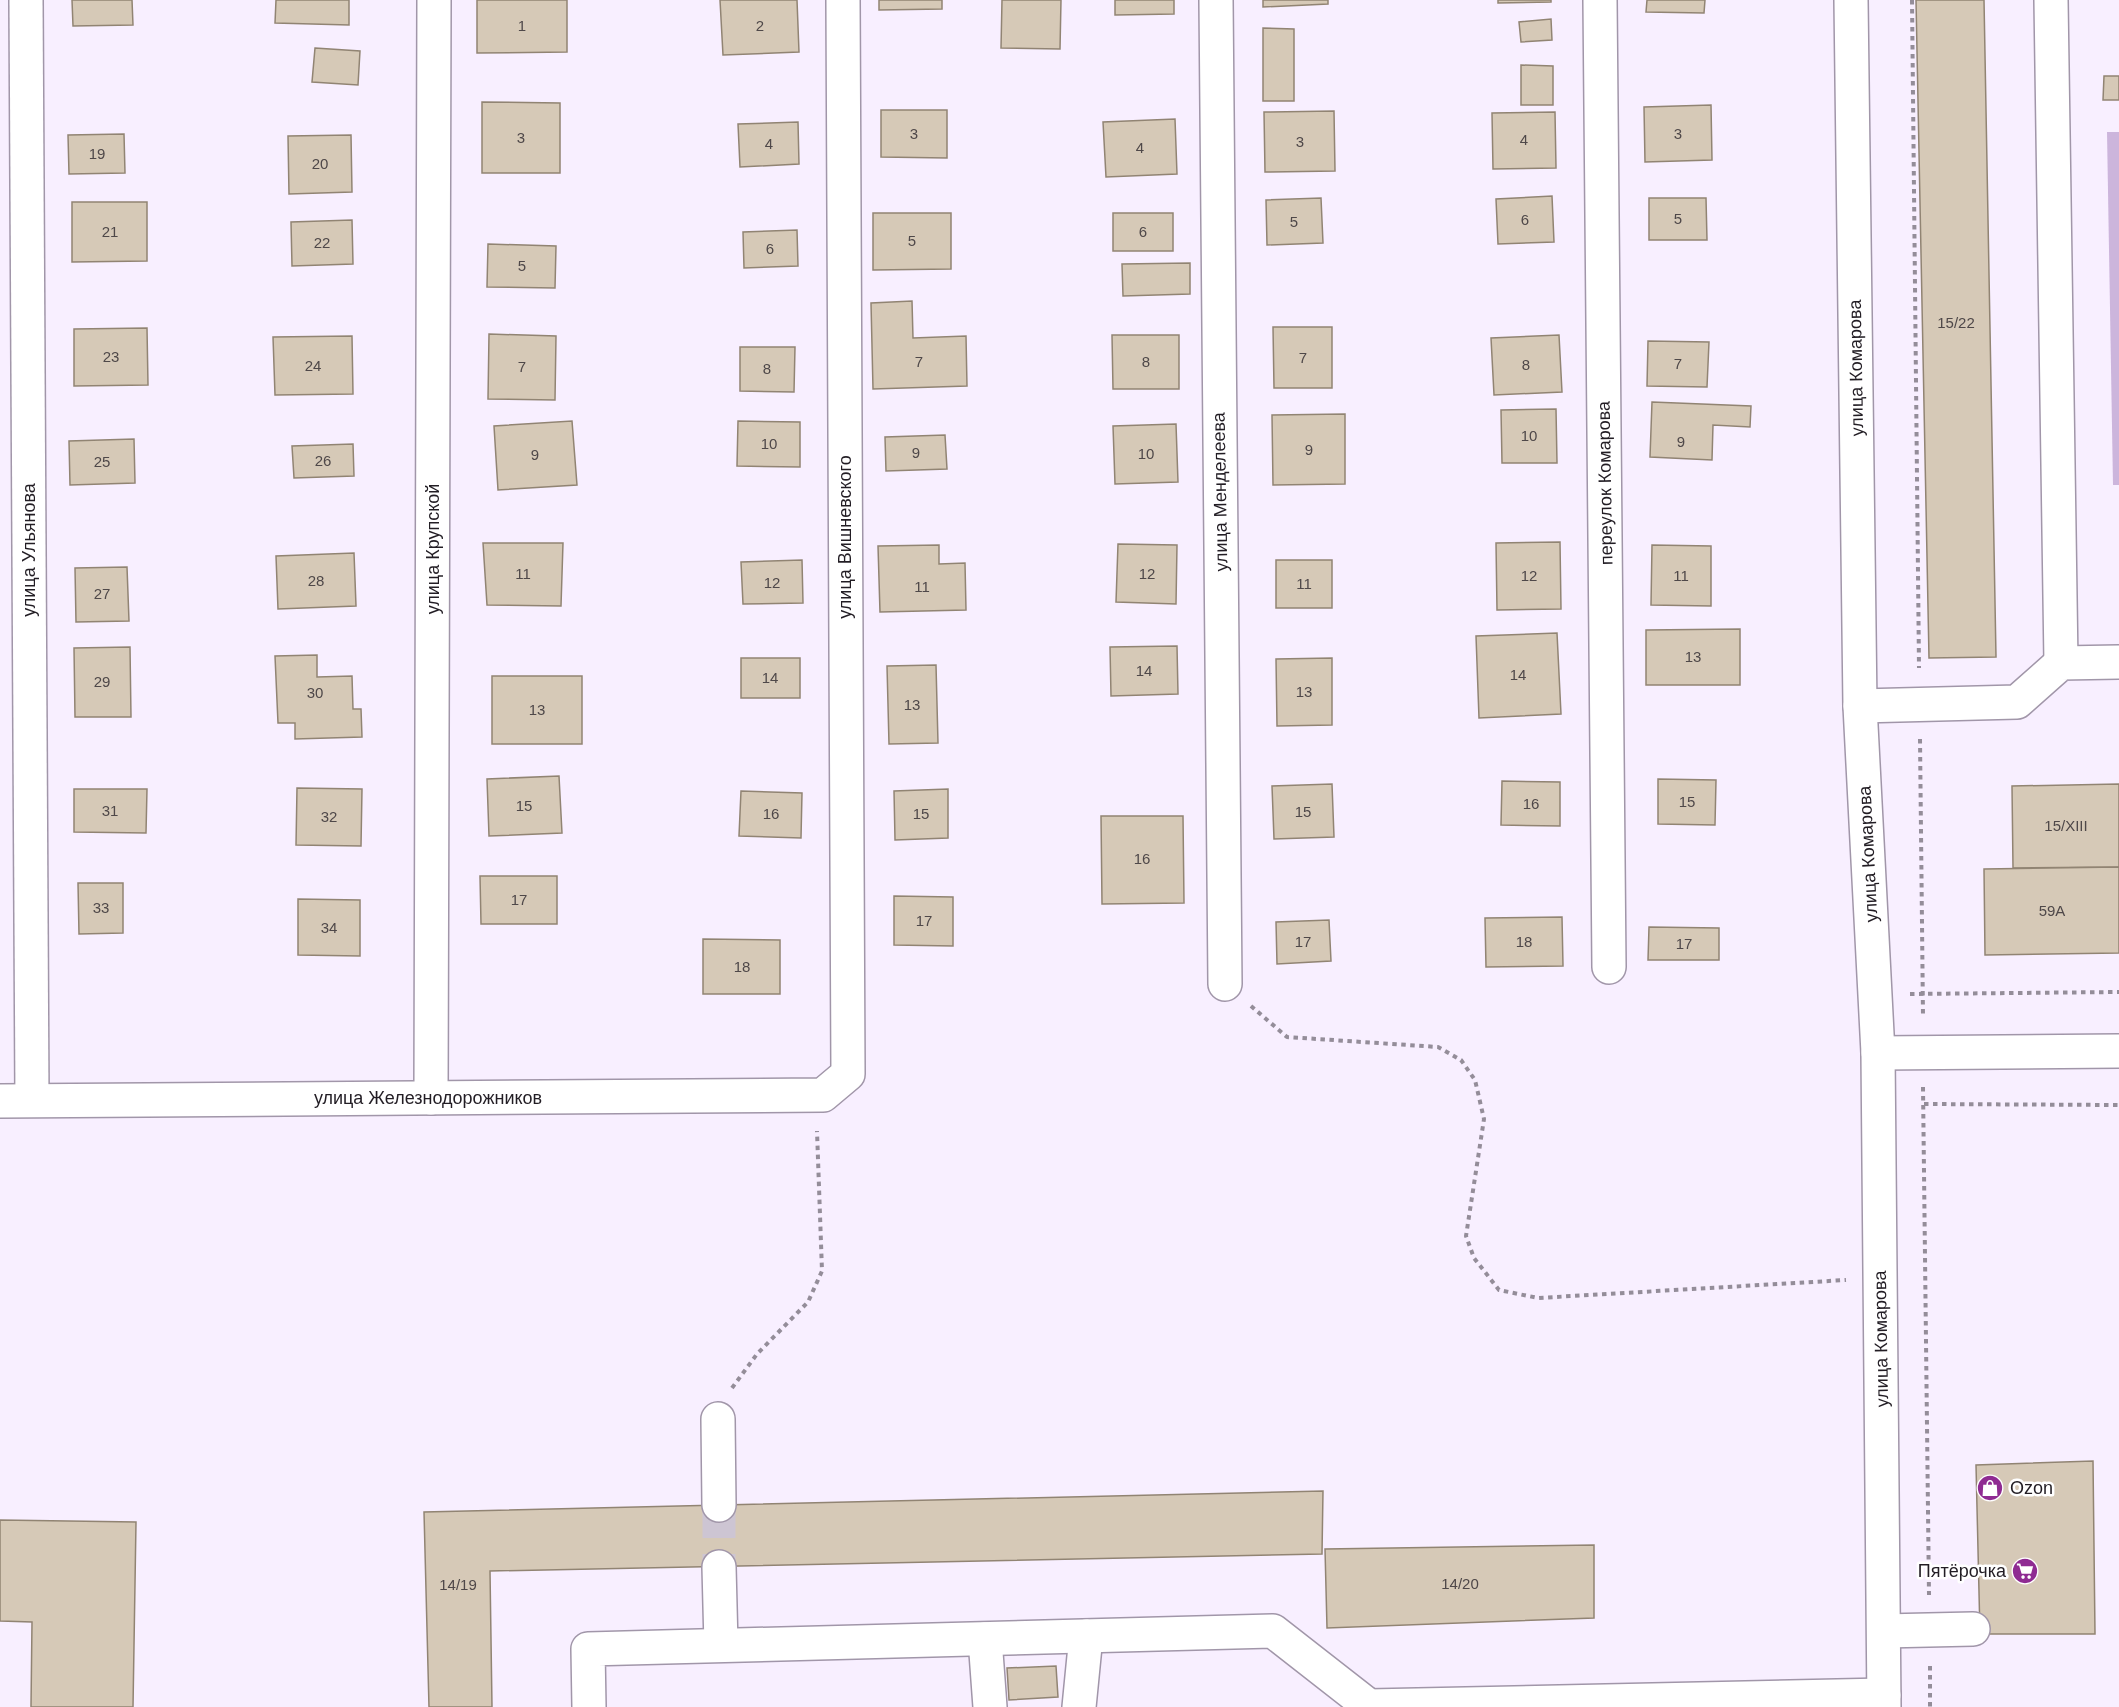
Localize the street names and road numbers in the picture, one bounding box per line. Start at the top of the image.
street label: улица Комарова [1845,298,1867,437]
street label: переулок Комарова [1594,400,1616,565]
street label: улица Менделеева [1209,411,1231,572]
street label: улица Вишневского [835,455,855,619]
street label: улица Ульянова [19,482,39,617]
street label: улица Крупской [423,484,443,614]
street label: улица Комарова [1854,784,1882,923]
street label: улица Железнодорожников [314,1088,542,1108]
street label: улица Комарова [1870,1269,1892,1408]

